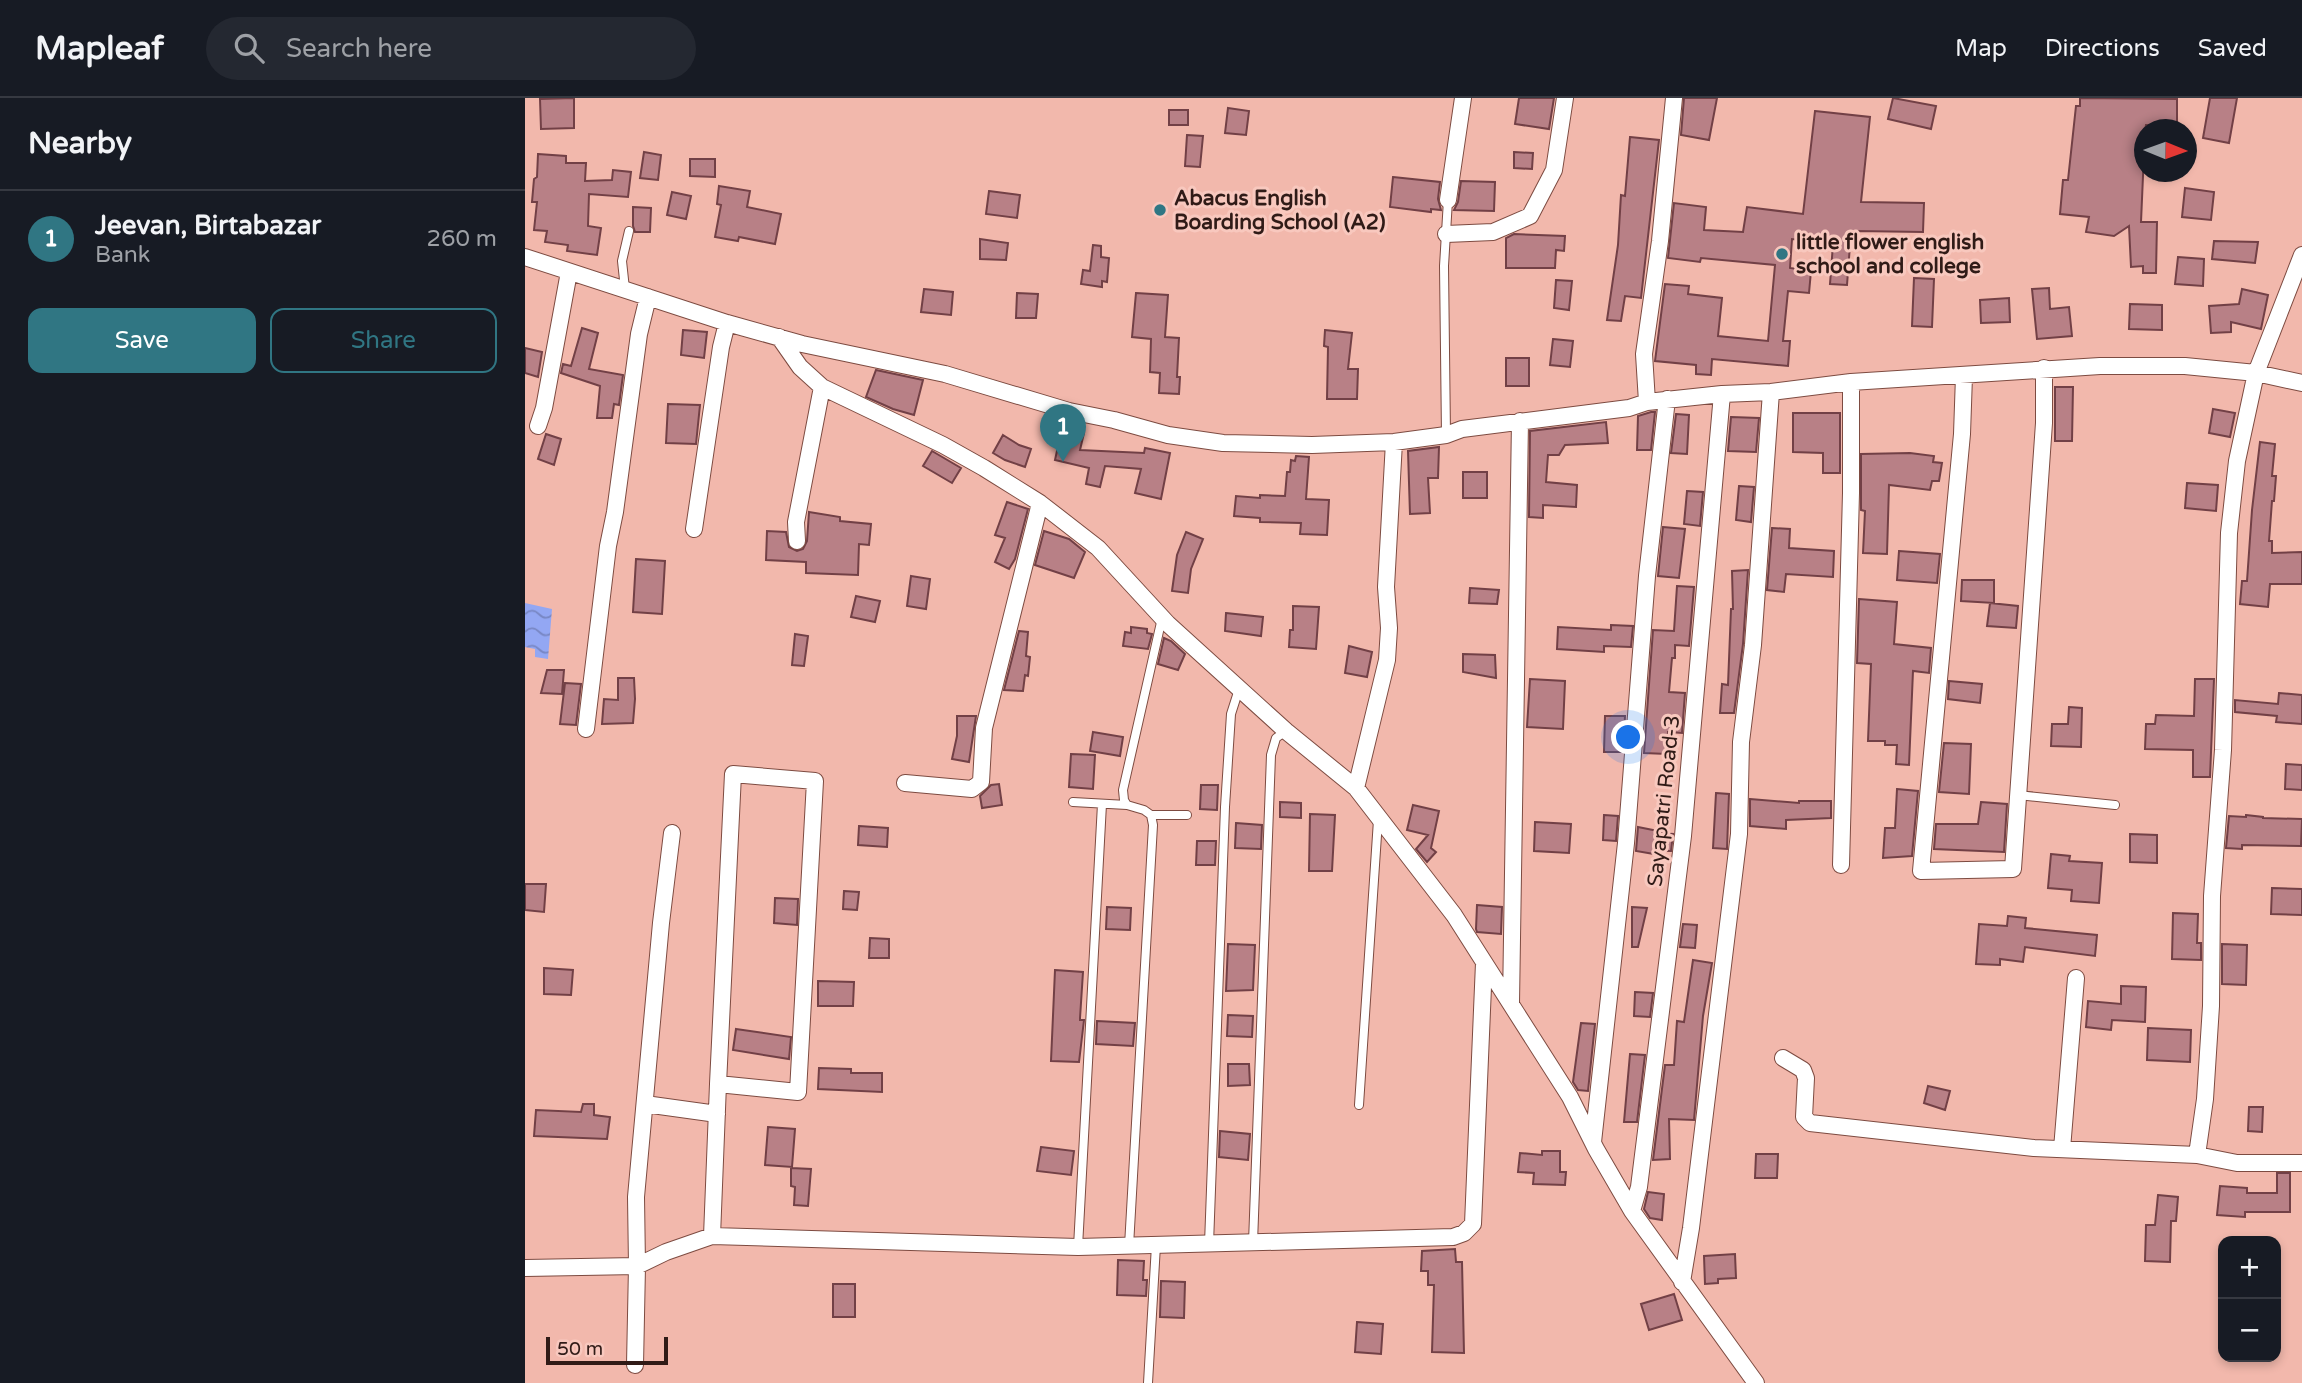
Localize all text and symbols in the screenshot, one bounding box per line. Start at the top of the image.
search box [206,17,696,80]
text: Mapleaf [35,29,164,68]
icon: search [230,29,268,67]
text: Search here [286,33,432,64]
text: Map [1955,34,2007,63]
text: Directions [2045,34,2160,63]
text: Saved [2198,34,2267,63]
north arrow [2134,119,2197,182]
text: Nearby [28,125,132,162]
place label: Abacus English Boarding School (A2) [1174,186,1386,235]
marker: Abacus English Boarding School (A2) [1152,202,1168,218]
text: Jeevan, Birtabazar [95,210,321,241]
text: 1 [44,225,58,253]
text: 260 m [427,225,497,253]
place label: little flower english school and college [1796,230,1984,279]
text: Bank [95,241,150,269]
marker: little flower english school and college [1774,246,1790,262]
button: Save [28,308,256,373]
button: Share [270,308,497,373]
pin: 1 [1040,404,1086,462]
street label: Sayapatri Road-3 [1643,714,1685,888]
your location [1611,720,1645,754]
map controls [2218,1236,2281,1362]
button: + [2218,1236,2281,1299]
button: − [2218,1299,2281,1362]
scale bar [546,1334,669,1366]
text: 50 m [557,1338,603,1360]

